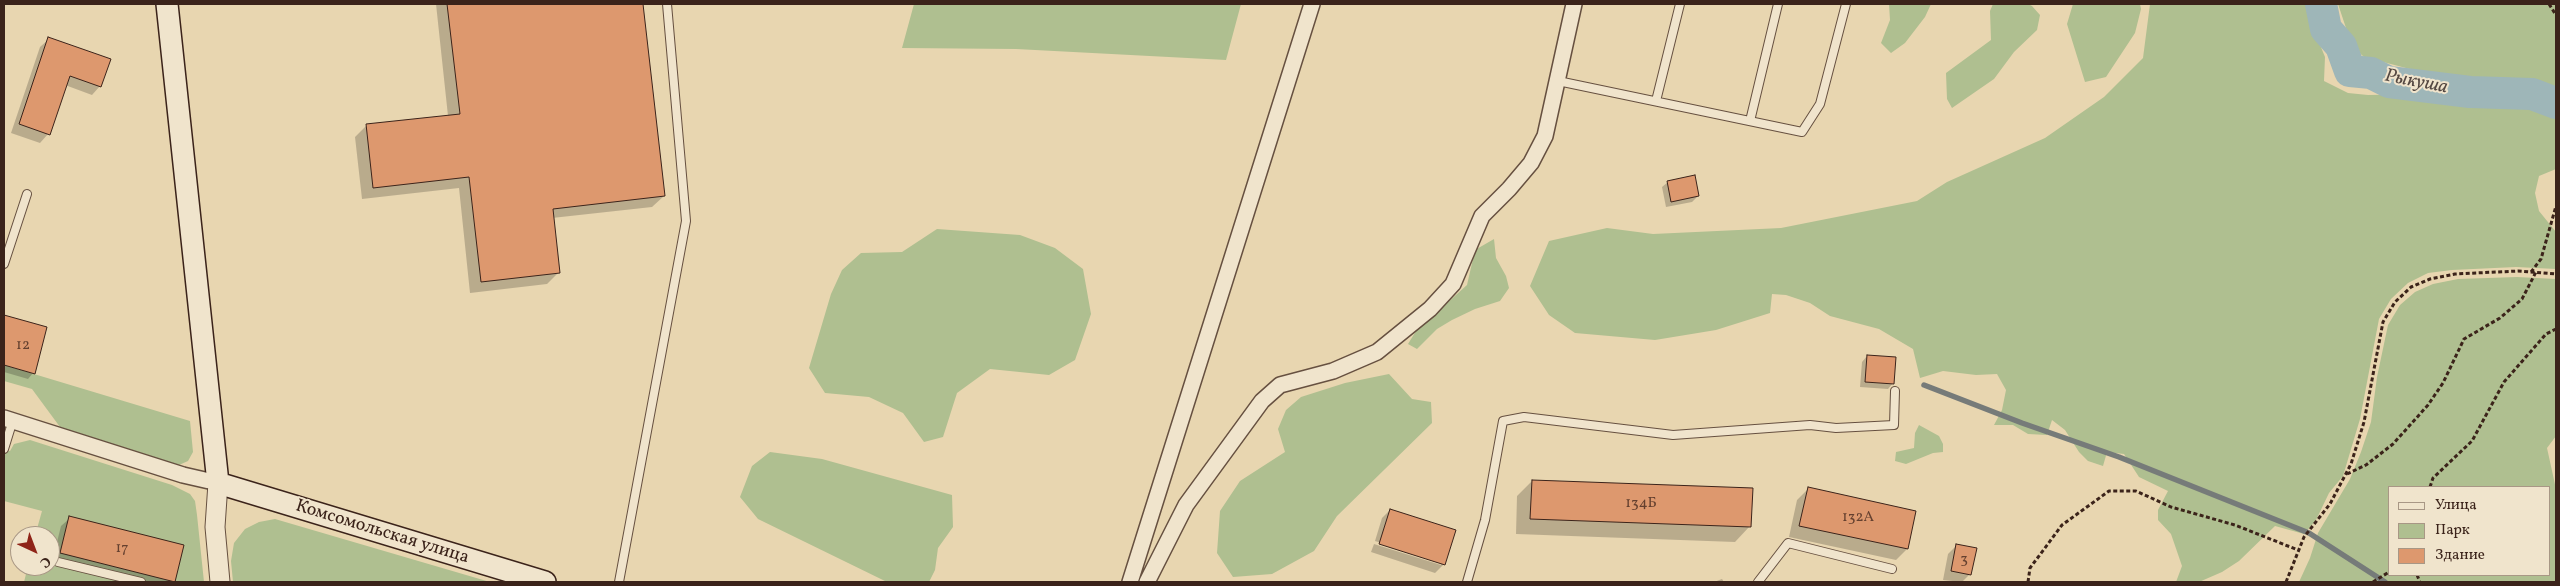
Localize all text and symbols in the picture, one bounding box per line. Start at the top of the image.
water label: Рыкуша [2383,66,2449,100]
house number: 12 [16,337,30,355]
legend [2388,486,2550,576]
house number: 134Б [1625,495,1657,513]
text: Улица [2435,495,2477,516]
street label: Комсомольская улица [292,496,472,570]
house number: 132А [1842,509,1874,527]
text: Парк [2435,520,2470,541]
north arrow [10,526,60,576]
house number: 17 [115,540,129,558]
text: Здание [2435,545,2485,566]
house number: 3 [1960,551,1968,569]
text: С [35,552,55,572]

